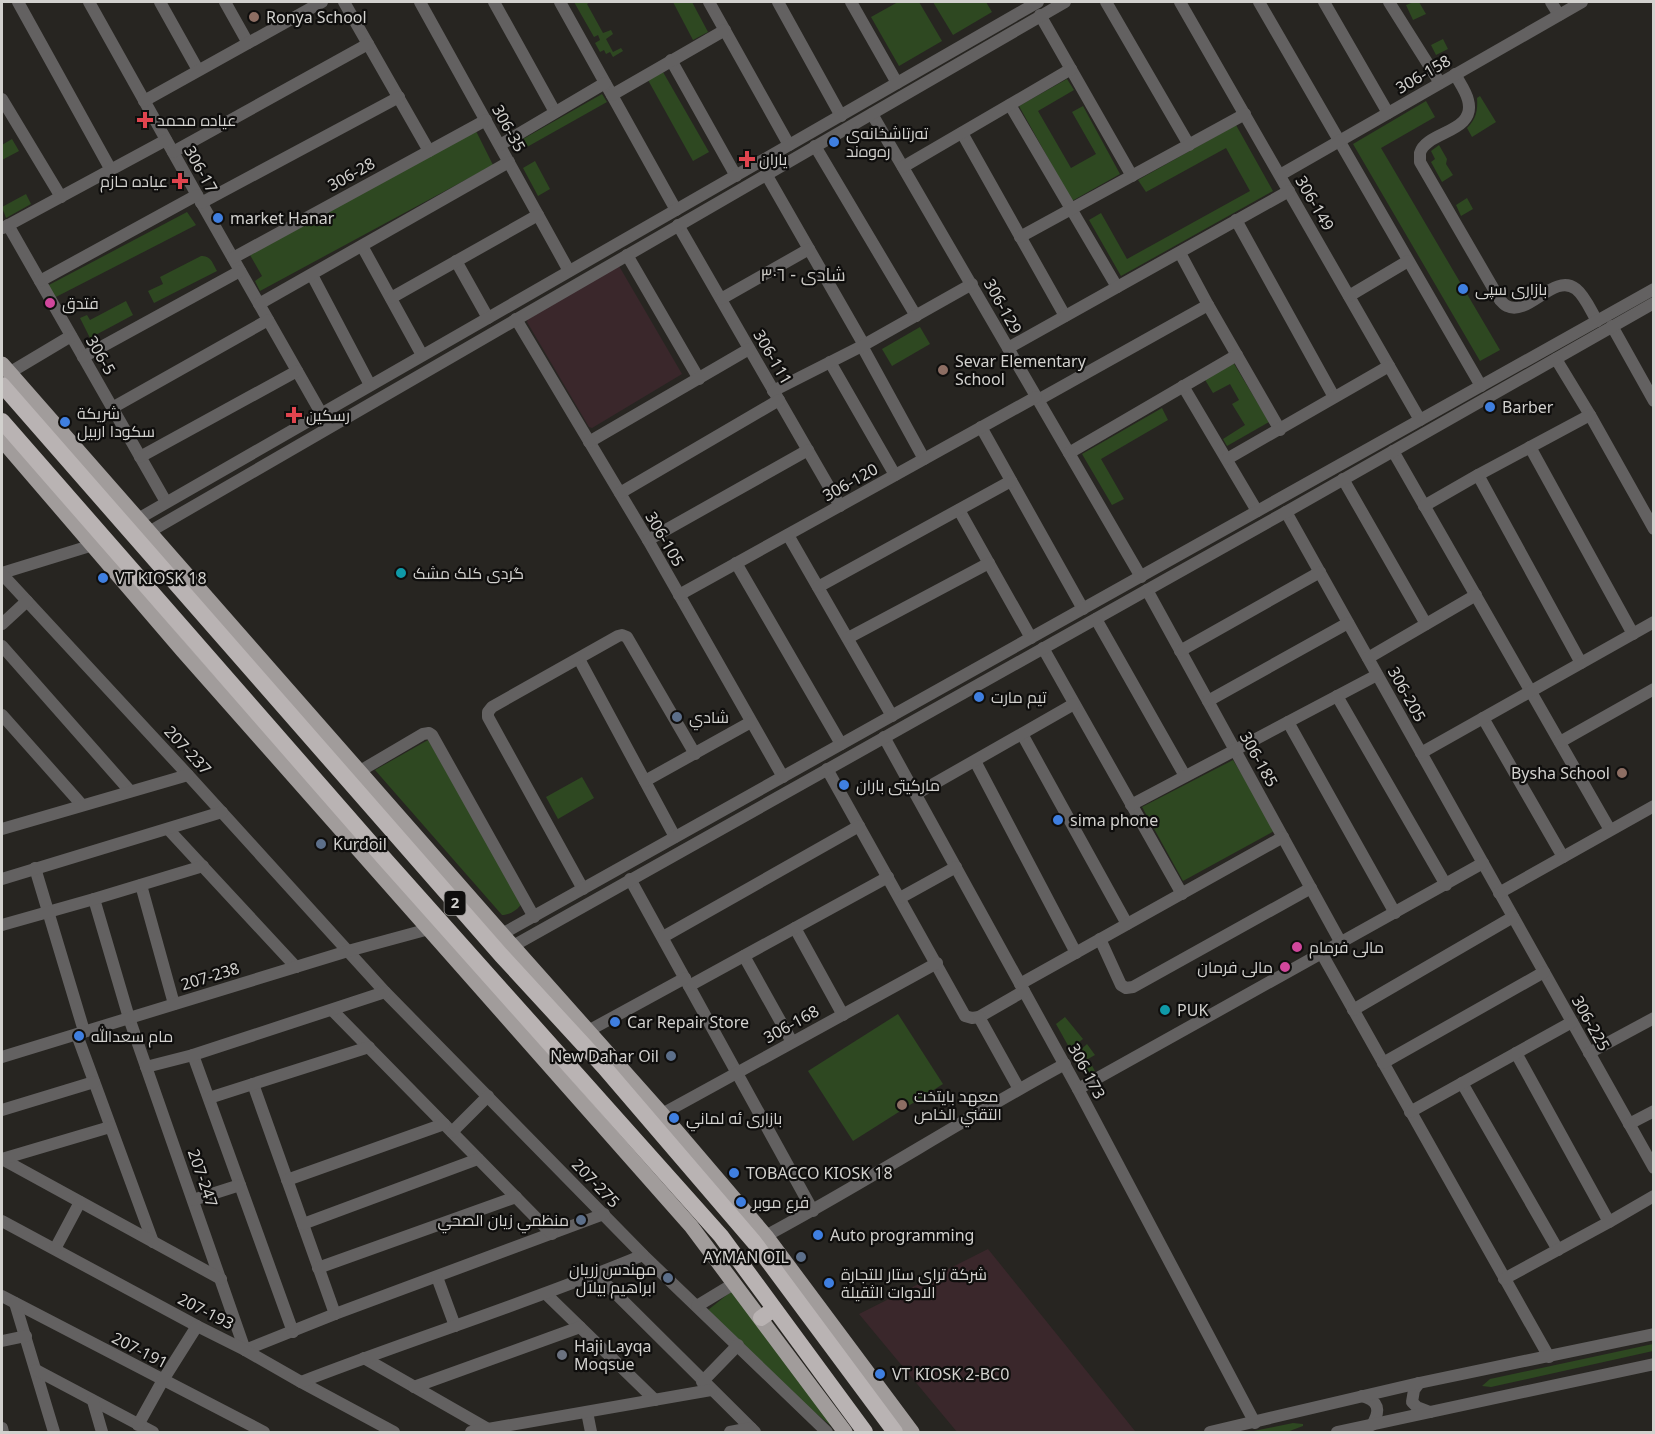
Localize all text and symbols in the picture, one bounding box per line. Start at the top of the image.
place label: Ronya School [266,6,367,28]
marker: Ronya School [247,10,261,24]
street label: 306-158 [1391,49,1455,99]
street label: 306-35 [487,100,531,156]
place label: عياده محمد [157,109,236,131]
marker: عياده محمد [138,113,152,127]
place label: ته‌رتاشخانه‌ی ره‌وه‌ند [846,122,929,162]
marker: ته‌رتاشخانه‌ی ره‌وه‌ند [827,135,841,149]
street label: 306-17 [179,141,223,197]
place label: یاران [759,148,788,170]
street label: 306-28 [323,152,379,196]
marker: یاران [740,152,754,166]
place label: عياده حازم [100,170,168,193]
street label: 306-149 [1290,171,1340,235]
marker: عياده حازم [173,174,187,188]
place label: market Hanar [230,207,335,229]
marker: market Hanar [211,211,225,225]
district label: شادی - ٣٠٦ [760,262,846,286]
street label: 306-129 [979,274,1027,338]
place label: بازاری سپی [1475,278,1547,300]
marker: بازاری سپی [1456,282,1470,296]
place label: فتدق [62,292,99,314]
marker: فتدق [43,296,57,310]
street label: 306-111 [748,325,798,389]
street label: 306-5 [81,331,121,379]
place label: Sevar Elementary School [955,350,1087,390]
marker: Sevar Elementary School [936,363,950,377]
place label: Barber [1502,396,1554,418]
marker: Barber [1483,400,1497,414]
place label: شريكة سكودا اربيل [77,402,155,442]
place label: رسکین [306,404,350,426]
marker: رسکین [287,408,301,422]
marker: شريكة سكودا اربيل [58,415,72,429]
street label: 306-120 [818,458,882,506]
street label: 306-105 [640,507,690,571]
place label: گردی کلک مشک [413,562,524,584]
marker: گردی کلک مشک [394,566,408,580]
place label: VT KIOSK 18 [115,567,207,589]
marker: VT KIOSK 18 [96,571,110,585]
street label: 306-205 [1383,662,1431,726]
place label: تيم مارت [991,686,1047,709]
marker: تيم مارت [972,690,986,704]
place label: شادي [689,706,729,731]
marker: شادي [670,710,684,724]
street label: 207-237 [159,721,217,779]
street label: 306-185 [1235,727,1283,791]
place label: Bysha School [1511,762,1610,784]
marker: Bysha School [1615,766,1629,780]
place label: ماركيتى باران [856,774,940,796]
marker: ماركيتى باران [837,778,851,792]
place label: sima phone [1070,809,1158,831]
marker: sima phone [1051,813,1065,827]
place label: Kurdoil [333,833,387,855]
marker: Kurdoil [314,837,328,851]
road number: 2 [444,891,466,915]
place label: مالى فرمام [1309,936,1384,959]
marker: مالى فرمام [1290,940,1304,954]
place label: مالى فرمان [1197,956,1273,978]
street label: 207-238 [178,957,242,995]
marker: مالى فرمان [1278,960,1292,974]
street label: 306-225 [1567,991,1615,1055]
place label: PUK [1177,999,1208,1021]
street label: 306-168 [759,1000,823,1048]
marker: PUK [1158,1003,1172,1017]
place label: Car Repair Store [627,1011,749,1033]
marker: Car Repair Store [608,1015,622,1029]
place label: مام سعدالله [91,1025,173,1048]
marker: مام سعدالله [72,1029,86,1043]
street label: 306-173 [1063,1039,1111,1103]
place label: New Dahar Oil [550,1045,659,1067]
marker: New Dahar Oil [664,1049,678,1063]
place label: معهد بايتخت التقني الخاص [914,1085,1002,1128]
marker: معهد بايتخت التقني الخاص [895,1098,909,1112]
place label: بازارى ئه لماني [686,1107,782,1132]
marker: بازارى ئه لماني [667,1111,681,1125]
street label: 207-247 [183,1146,223,1210]
street label: 207-275 [567,1154,625,1212]
place label: TOBACCO KIOSK 18 [746,1162,893,1184]
marker: TOBACCO KIOSK 18 [727,1166,741,1180]
place label: فرع موبر [752,1191,809,1214]
marker: فرع موبر [734,1195,748,1209]
place label: منظمي زيان الصحي [437,1209,569,1234]
marker: منظمي زيان الصحي [574,1213,588,1227]
place label: Auto programming [830,1224,974,1246]
marker: Auto programming [811,1228,825,1242]
place label: AYMAN OIL [703,1246,789,1268]
marker: AYMAN OIL [794,1250,808,1264]
place label: مهندس زريان ابراهيم بيلال [569,1258,656,1299]
place label: شركة ترای ستار للتجارة الادوات الثقيلة [841,1263,987,1303]
marker: مهندس زريان ابراهيم بيلال [661,1271,675,1285]
marker: شركة ترای ستار للتجارة الادوات الثقيلة [822,1276,836,1290]
street label: 207-193 [174,1288,238,1334]
street label: 207-191 [108,1327,172,1373]
place label: Haji Layqa Moqsue [574,1335,652,1375]
marker: Haji Layqa Moqsue [555,1348,569,1362]
place label: VT KIOSK 2-BC0 [892,1363,1009,1385]
marker: VT KIOSK 2-BC0 [873,1367,887,1381]

